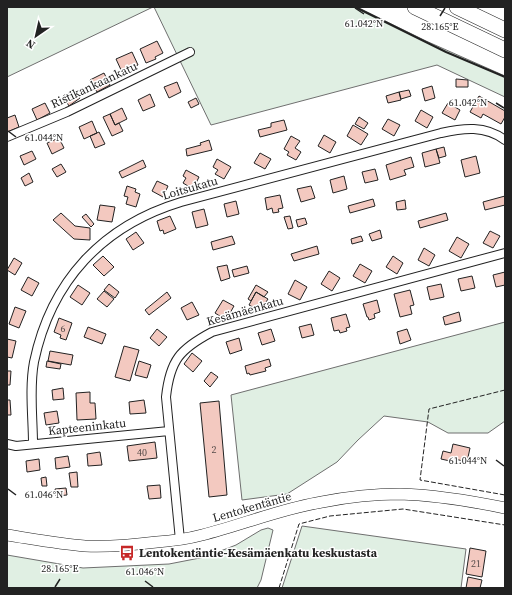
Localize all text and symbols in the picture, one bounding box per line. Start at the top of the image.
north arrow [16,16,56,56]
text: 61.042°N [345,17,383,30]
text: 28.165°E [421,20,459,33]
text: N [23,35,38,52]
street label: Ristikankaankatu [48,58,140,112]
text: 61.042°N [449,96,487,109]
text: 61.044°N [25,131,63,144]
street label: Loitsukatu [160,172,220,204]
street label: Kesämäenkatu [205,292,285,330]
house number: 6 [61,322,66,335]
street label: Kapteeninkatu [47,415,127,439]
house number: 2 [212,443,217,456]
house number: 40 [137,446,147,459]
text: 61.044°N [449,454,487,467]
text: 61.046°N [25,488,63,501]
street label: Lentokentäntie [211,488,293,526]
bus stop icon: Lentokentäntie-Kesämäenkatu keskustasta [118,544,136,562]
place label: Lentokentäntie-Kesämäenkatu keskustasta [139,545,378,561]
house number: 21 [471,557,481,570]
text: 28.165°E [41,562,79,575]
text: 61.046°N [126,565,164,578]

